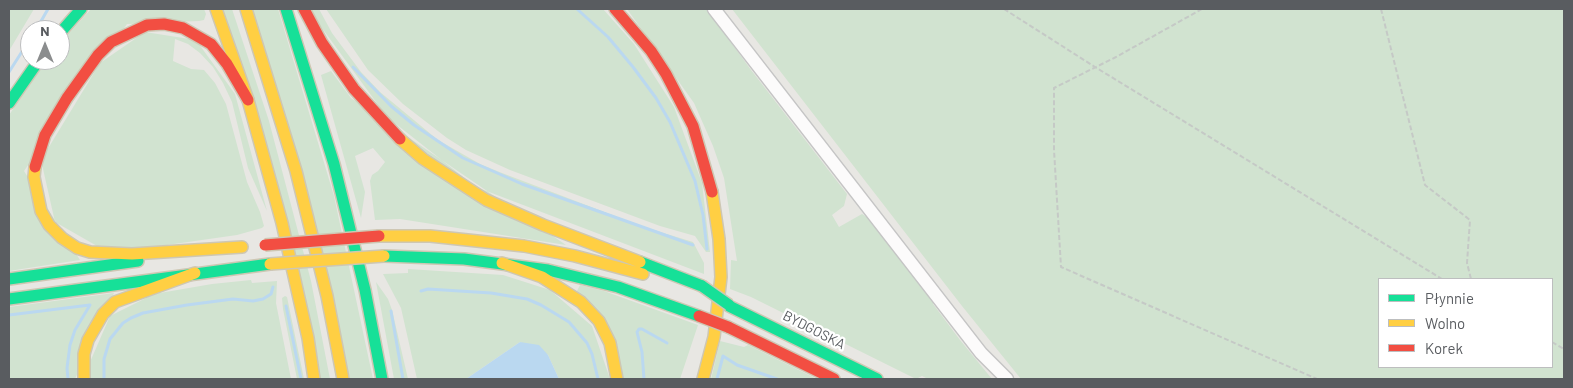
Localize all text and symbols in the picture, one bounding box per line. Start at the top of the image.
north arrow [20,20,70,70]
text: N [40,22,50,39]
legend [1378,278,1553,368]
text: Płynnie [1425,289,1474,307]
street label: BYDGOSKA [780,307,848,353]
text: Wolno [1425,314,1465,332]
text: Korek [1425,339,1463,357]

